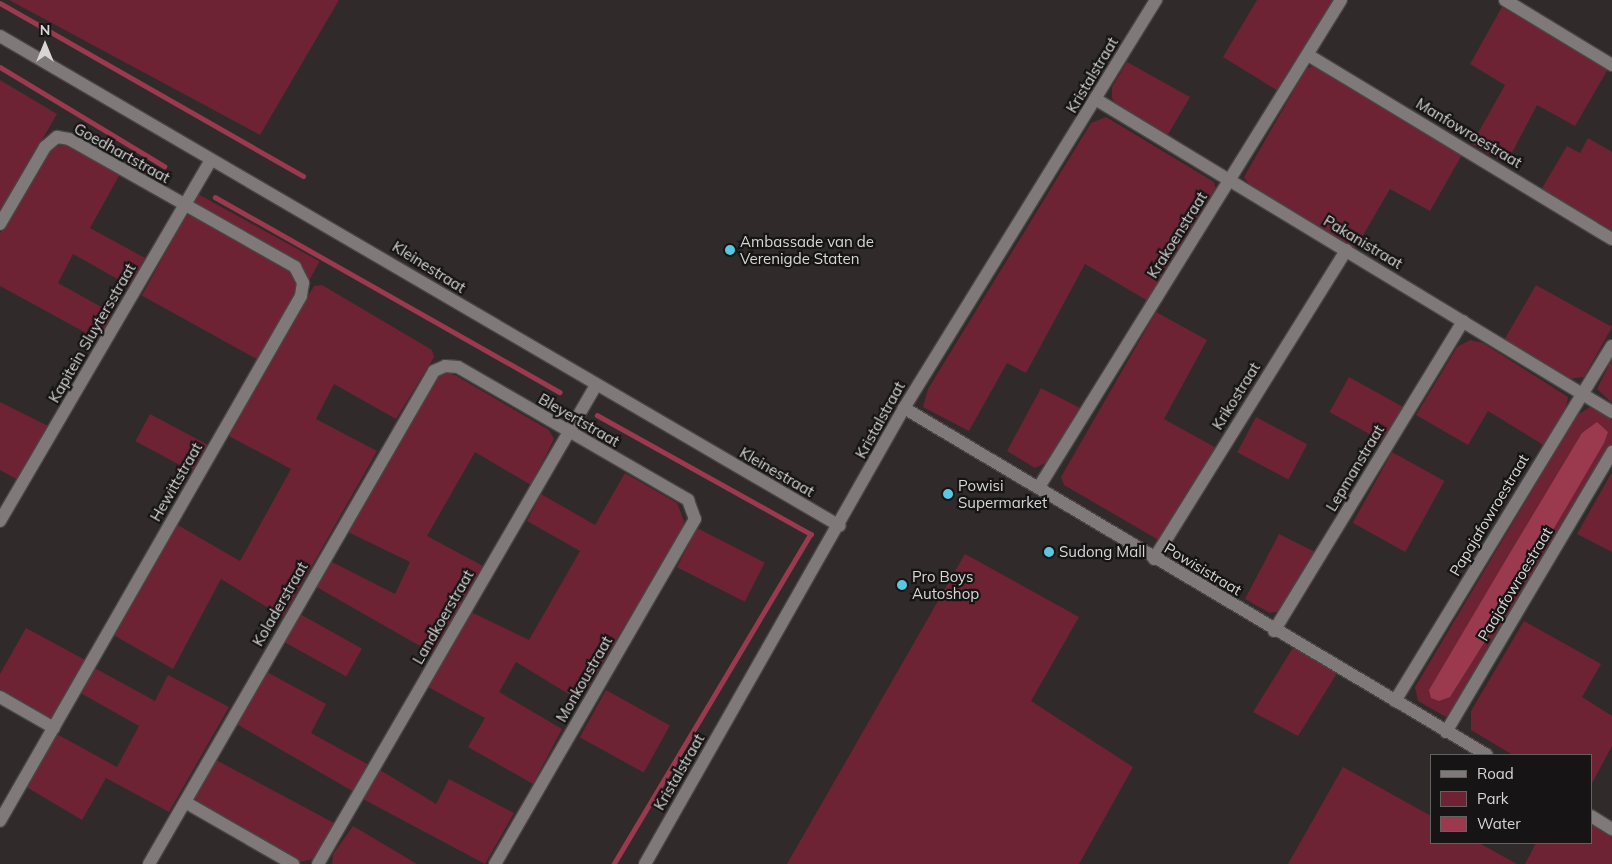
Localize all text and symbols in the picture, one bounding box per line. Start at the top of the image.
north arrow [20,20,70,70]
text: N [40,21,50,39]
street label: Kristalstraat [1062,34,1122,116]
street label: Manfowroestraat [1413,94,1525,172]
street label: Goedhartstraat [71,119,173,187]
street label: Krakoenstraat [1143,189,1211,281]
street label: Pakanistraat [1320,211,1406,273]
place label: Ambassade van de Verenigde Staten [740,232,874,267]
street label: Kleinestraat [389,237,469,297]
marker: Ambassade van de Verenigde Staten [724,244,736,256]
street label: Kapitein Sluytersstraat [45,260,139,406]
street label: Krikostraat [1208,359,1264,433]
street label: Kristalstraat [852,378,908,462]
street label: Bleyertstraat [535,390,623,450]
street label: Lepmanstraat [1322,422,1388,514]
street label: Hewittstraat [146,440,206,524]
street label: Kleinestraat [737,443,817,501]
street label: Papajafowroestraat [1446,451,1532,579]
place label: Powisi Supermarket [958,476,1047,511]
marker: Powisi Supermarket [942,488,954,500]
street label: Paajafowroestraat [1474,524,1556,644]
street label: Powisistraat [1161,539,1245,599]
place label: Sudong Mall [1059,543,1145,561]
marker: Sudong Mall [1043,546,1055,558]
street label: Koladerstraat [249,559,311,649]
street label: Landkoerstraat [409,567,477,667]
place label: Pro Boys Autoshop [912,567,979,602]
marker: Pro Boys Autoshop [896,579,908,591]
street label: Monkoustraat [552,633,616,725]
street label: Kristalstraat [650,731,708,813]
legend [1430,754,1592,844]
text: Road [1477,764,1514,783]
text: Park [1477,789,1509,808]
text: Water [1477,814,1521,833]

